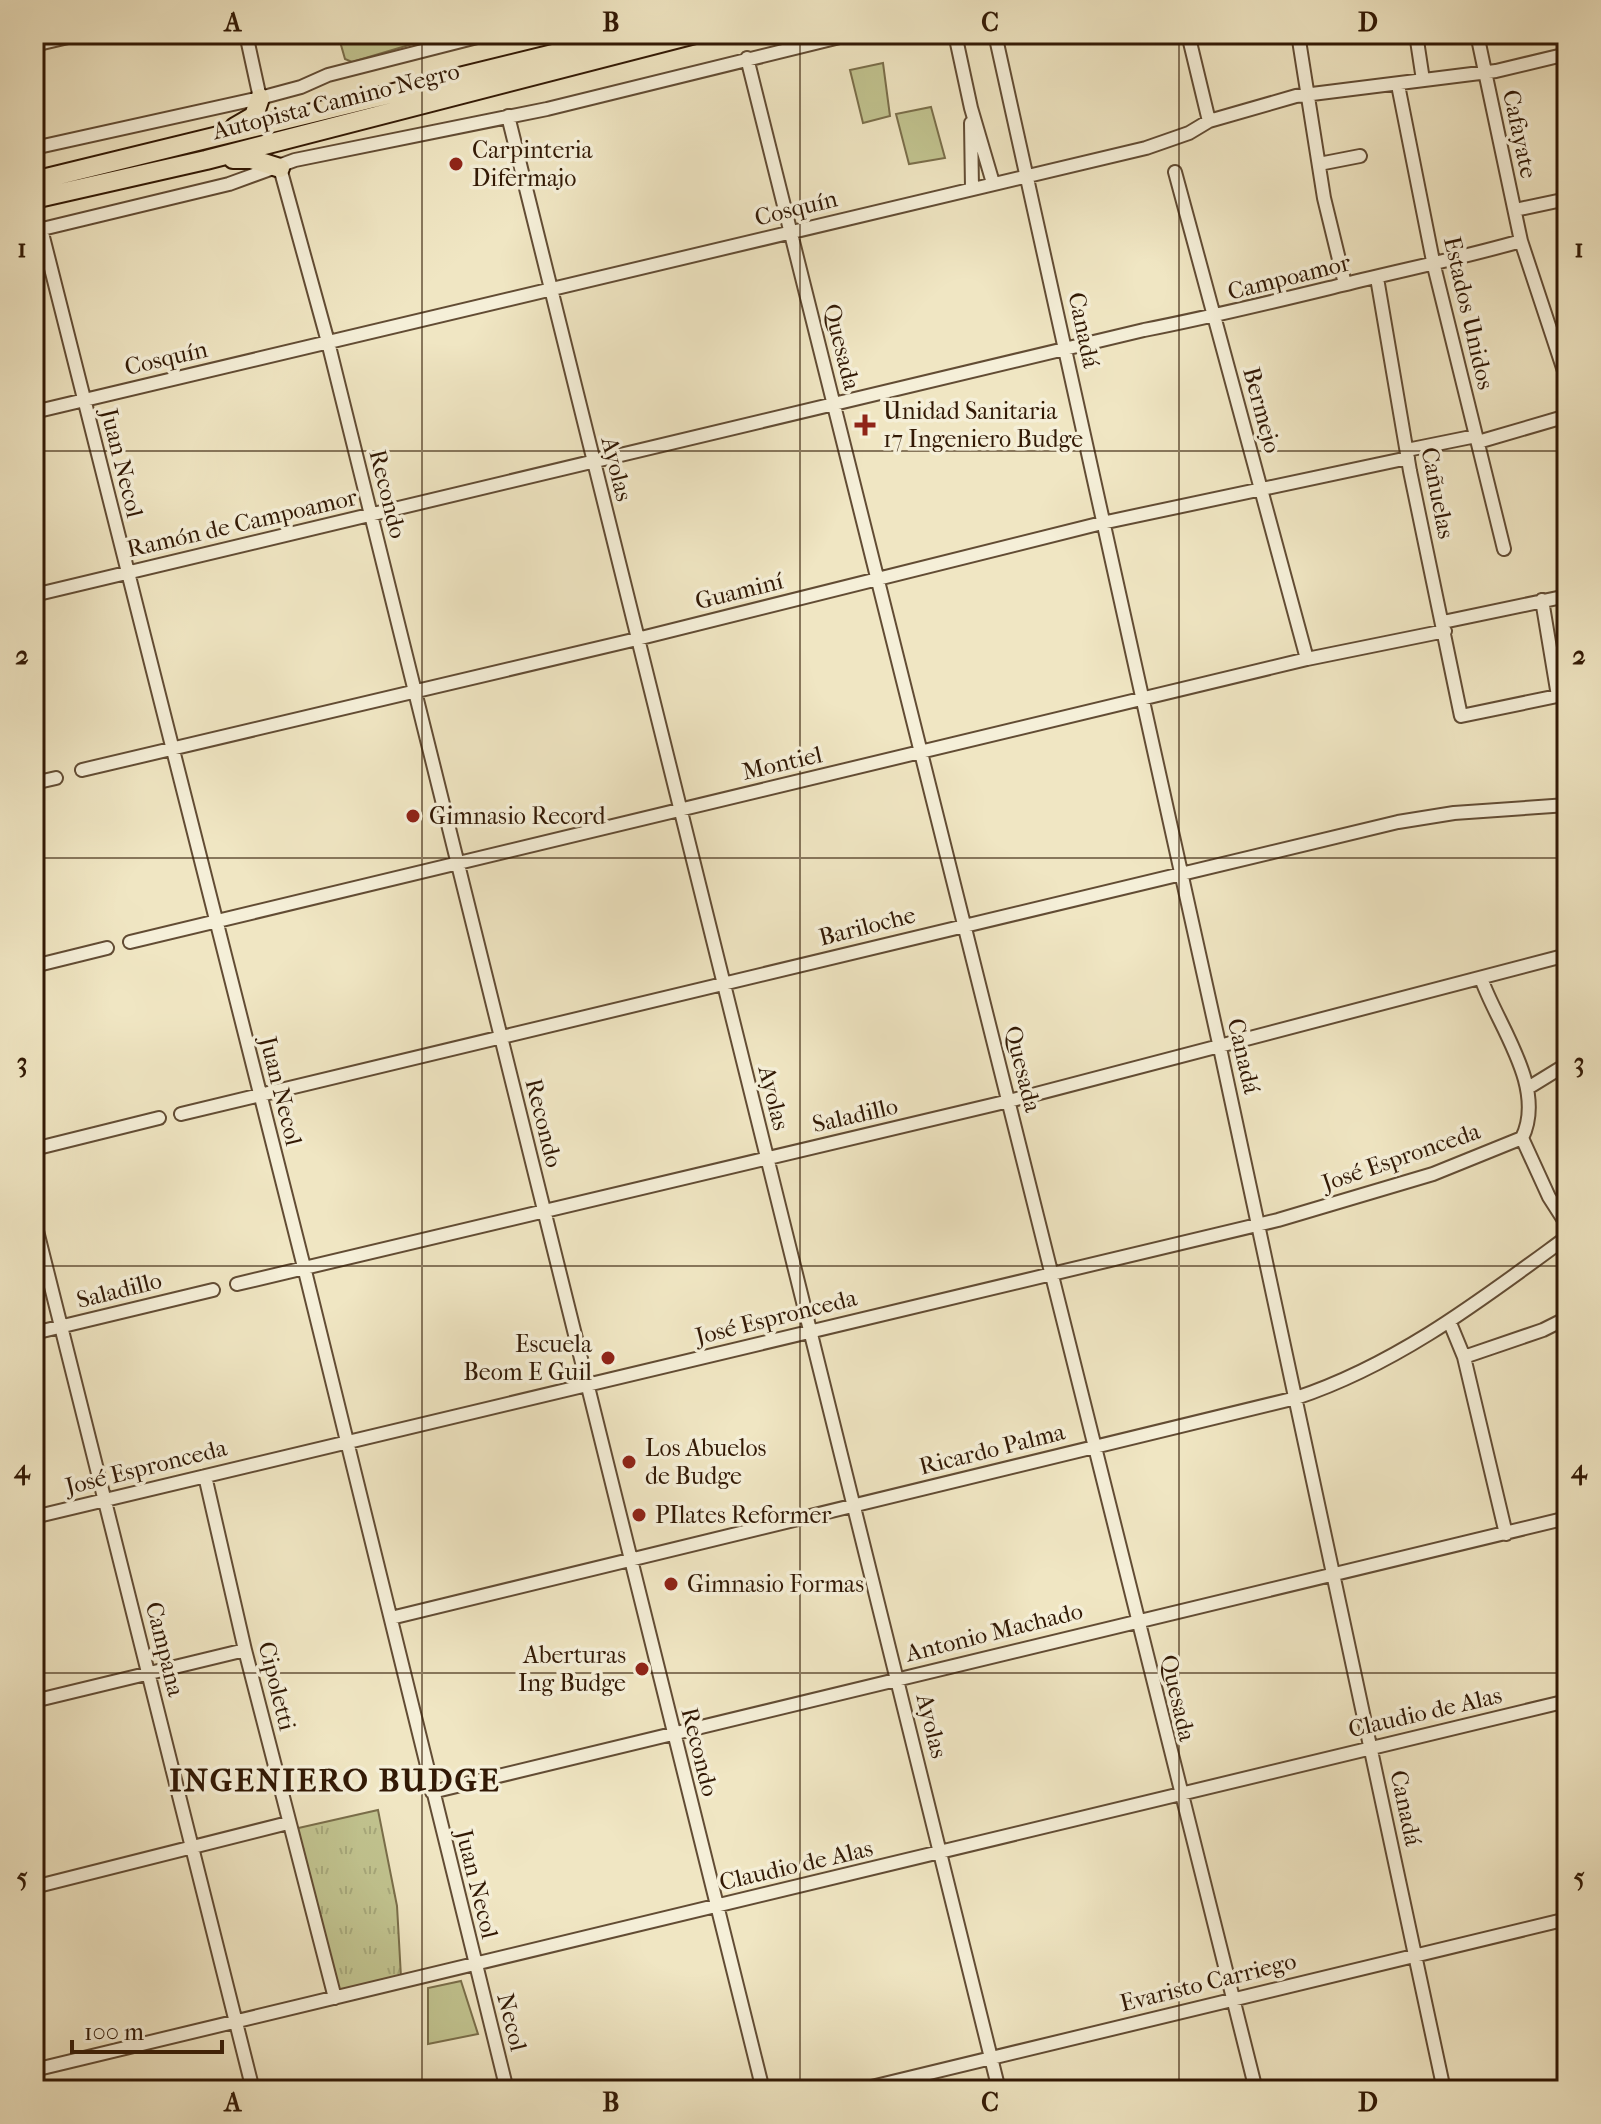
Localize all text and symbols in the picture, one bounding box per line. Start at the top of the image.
text: A [223,7,243,38]
text: B [603,7,620,38]
text: C [981,7,999,38]
text: D [1358,7,1378,38]
street label: Autopista Camino Negro [209,57,462,145]
street label: Cafayate [1497,87,1543,181]
place label: Carpinteria Difermajo [472,136,594,192]
marker: Carpinteria Difermajo [447,155,465,173]
street label: Cosquín [752,184,840,232]
text: 1 [17,233,27,264]
text: 1 [1574,233,1584,264]
street label: Estados Unidos [1438,234,1500,392]
street label: Campoamor [1225,248,1354,306]
street label: Canadá [1062,290,1106,371]
street label: Quesada [818,301,866,394]
street label: Cosquín [122,335,210,381]
street label: Bermejo [1237,364,1287,456]
place label: Unidad Sanitaria 17 Ingeniero Budge [883,397,1083,453]
street label: Juan Necol [94,404,149,521]
marker: Unidad Sanitaria 17 Ingeniero Budge [854,414,876,436]
street label: Ayolas [595,433,639,504]
street label: Cañuelas [1415,445,1461,541]
street label: Recondo [363,447,413,541]
street label: Ramón de Campoamor [124,483,361,563]
street label: Guaminí [692,566,787,615]
text: 2 [15,640,29,671]
text: 2 [1572,640,1586,671]
street label: Montiel [739,740,825,786]
place label: Gimnasio Record [429,802,607,830]
marker: Gimnasio Record [404,807,422,825]
street label: Bariloche [816,900,918,951]
street label: Canadá [1222,1016,1266,1097]
street label: Quesada [999,1023,1047,1116]
street label: Juan Necol [253,1032,308,1149]
text: 3 [17,1047,27,1078]
text: 3 [1574,1047,1584,1078]
street label: Ayolas [752,1062,796,1133]
street label: Recondo [519,1076,569,1170]
street label: Saladillo [810,1092,900,1138]
street label: José Espronceda [1316,1117,1485,1198]
street label: Saladillo [74,1266,164,1314]
street label: José Espronceda [690,1283,861,1351]
place label: Escuela Beom E Guil [463,1330,593,1386]
marker: Escuela Beom E Guil [599,1349,617,1367]
street label: Ricardo Palma [916,1417,1069,1481]
street label: José Espronceda [60,1433,231,1501]
place label: Los Abuelos de Budge [645,1434,767,1490]
marker: Los Abuelos de Budge [620,1453,638,1471]
text: 4 [13,1454,31,1486]
text: 4 [1570,1454,1588,1486]
place label: PIlates Reformer [655,1501,832,1529]
marker: PIlates Reformer [630,1506,648,1524]
place label: Gimnasio Formas [687,1570,864,1598]
marker: Gimnasio Formas [662,1575,680,1593]
street label: Antonio Machado [902,1596,1085,1668]
street label: Campana [140,1599,190,1700]
street label: Cipoletti [252,1639,302,1733]
place label: Aberturas Ing Budge [518,1641,626,1697]
street label: Quesada [1154,1652,1202,1745]
marker: Aberturas Ing Budge [633,1660,651,1678]
street label: Claudio de Alas [1345,1681,1505,1743]
street label: Ayolas [910,1690,954,1761]
street label: Recondo [675,1705,725,1799]
district label: INGENIERO BUDGE [169,1762,501,1799]
street label: Canadá [1384,1768,1428,1849]
street label: Juan Necol [449,1825,504,1942]
street label: Claudio de Alas [716,1834,876,1896]
text: 5 [16,1862,28,1893]
text: 5 [1573,1862,1585,1893]
street label: Evaristo Carriego [1117,1947,1299,2017]
street label: Necol [491,1990,533,2054]
scale bar [72,2004,222,2054]
text: 100 m [84,2018,144,2046]
text: A [223,2087,243,2118]
text: B [603,2087,620,2118]
text: C [981,2087,999,2118]
text: D [1358,2087,1378,2118]

